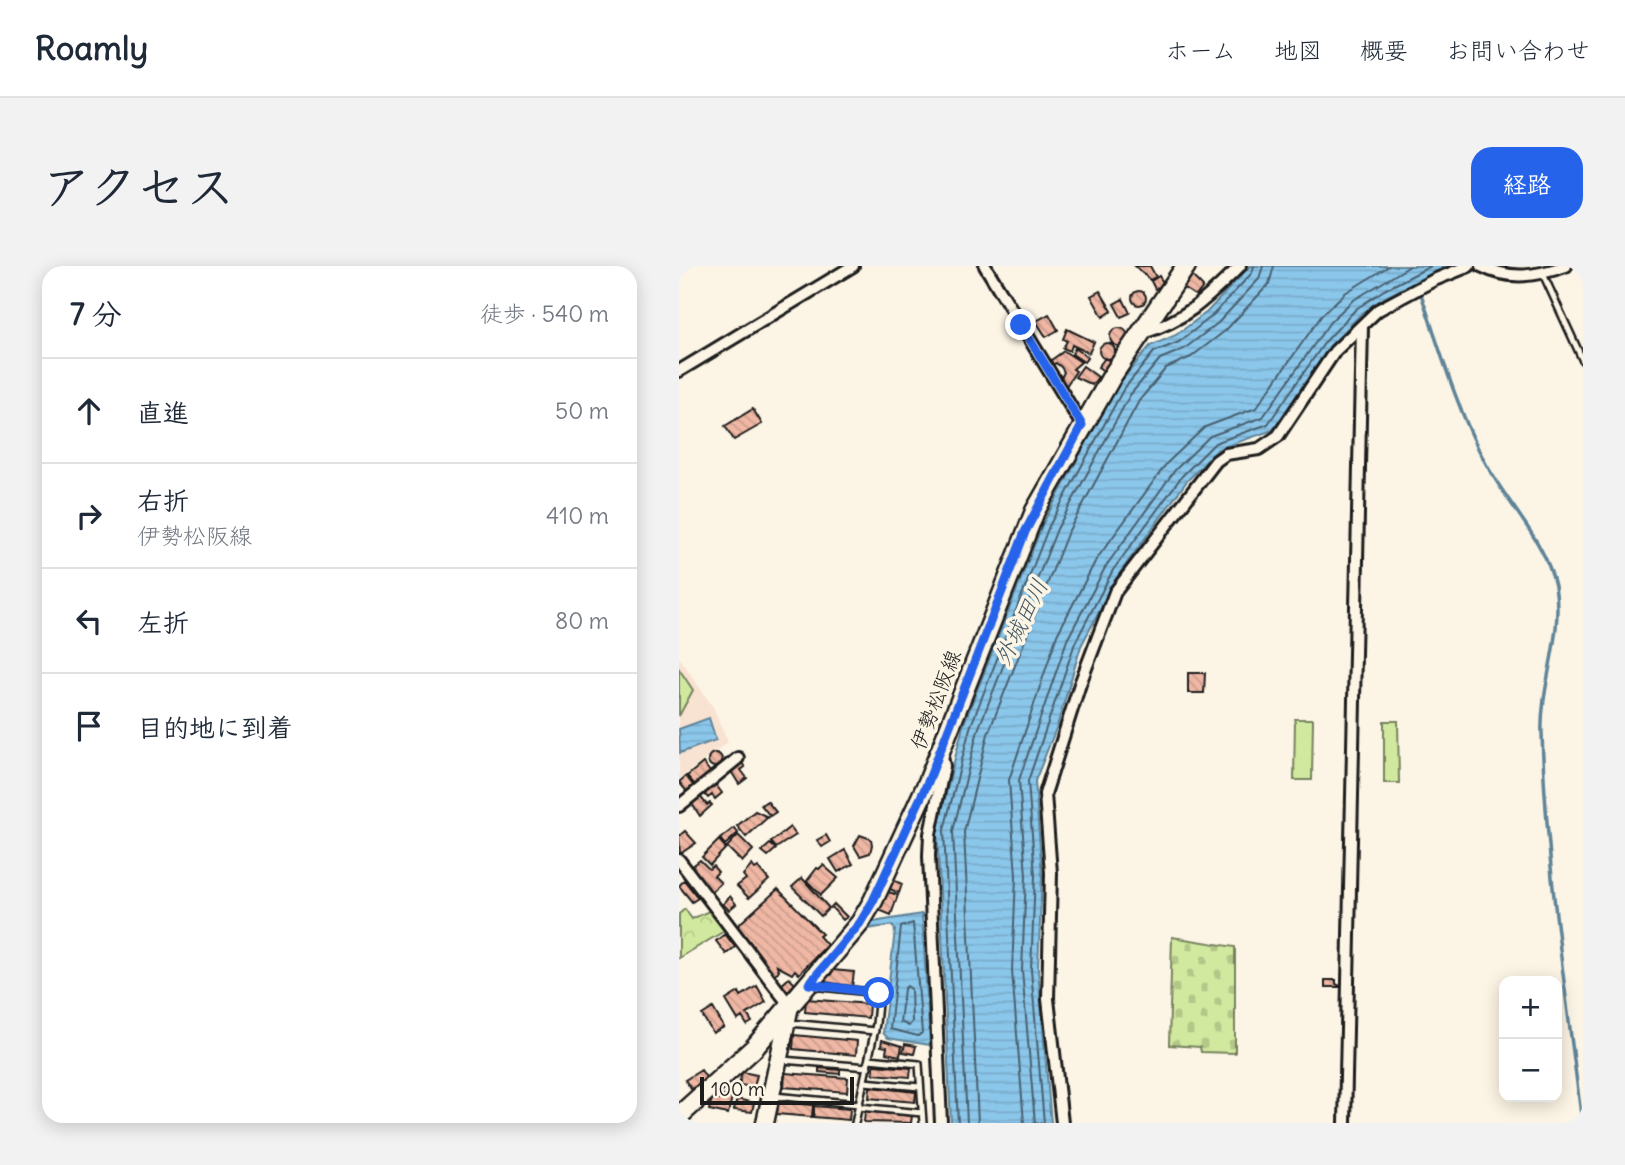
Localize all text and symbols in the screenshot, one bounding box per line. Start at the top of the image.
text: Roamly [35,27,148,69]
text: ホーム [1165,35,1236,65]
text: 地図 [1274,35,1322,65]
text: 概要 [1360,35,1408,65]
text: お問い合わせ [1446,35,1590,65]
button: 経路 [1471,147,1583,218]
text: アクセス [42,156,235,217]
text: 7 分 [70,295,122,333]
text: 徒歩 · 540 m [480,299,609,328]
route end [1005,309,1036,340]
icon: ahead [70,392,108,430]
text: 直進 [137,396,189,429]
text: 50 m [555,396,609,425]
text: 右折 [137,484,189,517]
icon: right [70,497,108,535]
text: 410 m [546,501,609,530]
text: 伊勢松阪線 [137,521,252,550]
water label: 外城田川 [987,574,1054,669]
icon: left [70,602,108,640]
text: 左折 [137,606,189,639]
text: 80 m [555,606,609,635]
street label: 伊勢松阪線 [904,646,967,754]
icon: arrive [70,707,108,745]
text: 目的地に到着 [137,711,293,744]
map controls [1499,976,1562,1102]
button: + [1499,976,1562,1039]
route start [863,977,894,1008]
button: − [1499,1039,1562,1102]
scale bar [700,1074,854,1106]
text: 100 m [711,1077,765,1101]

